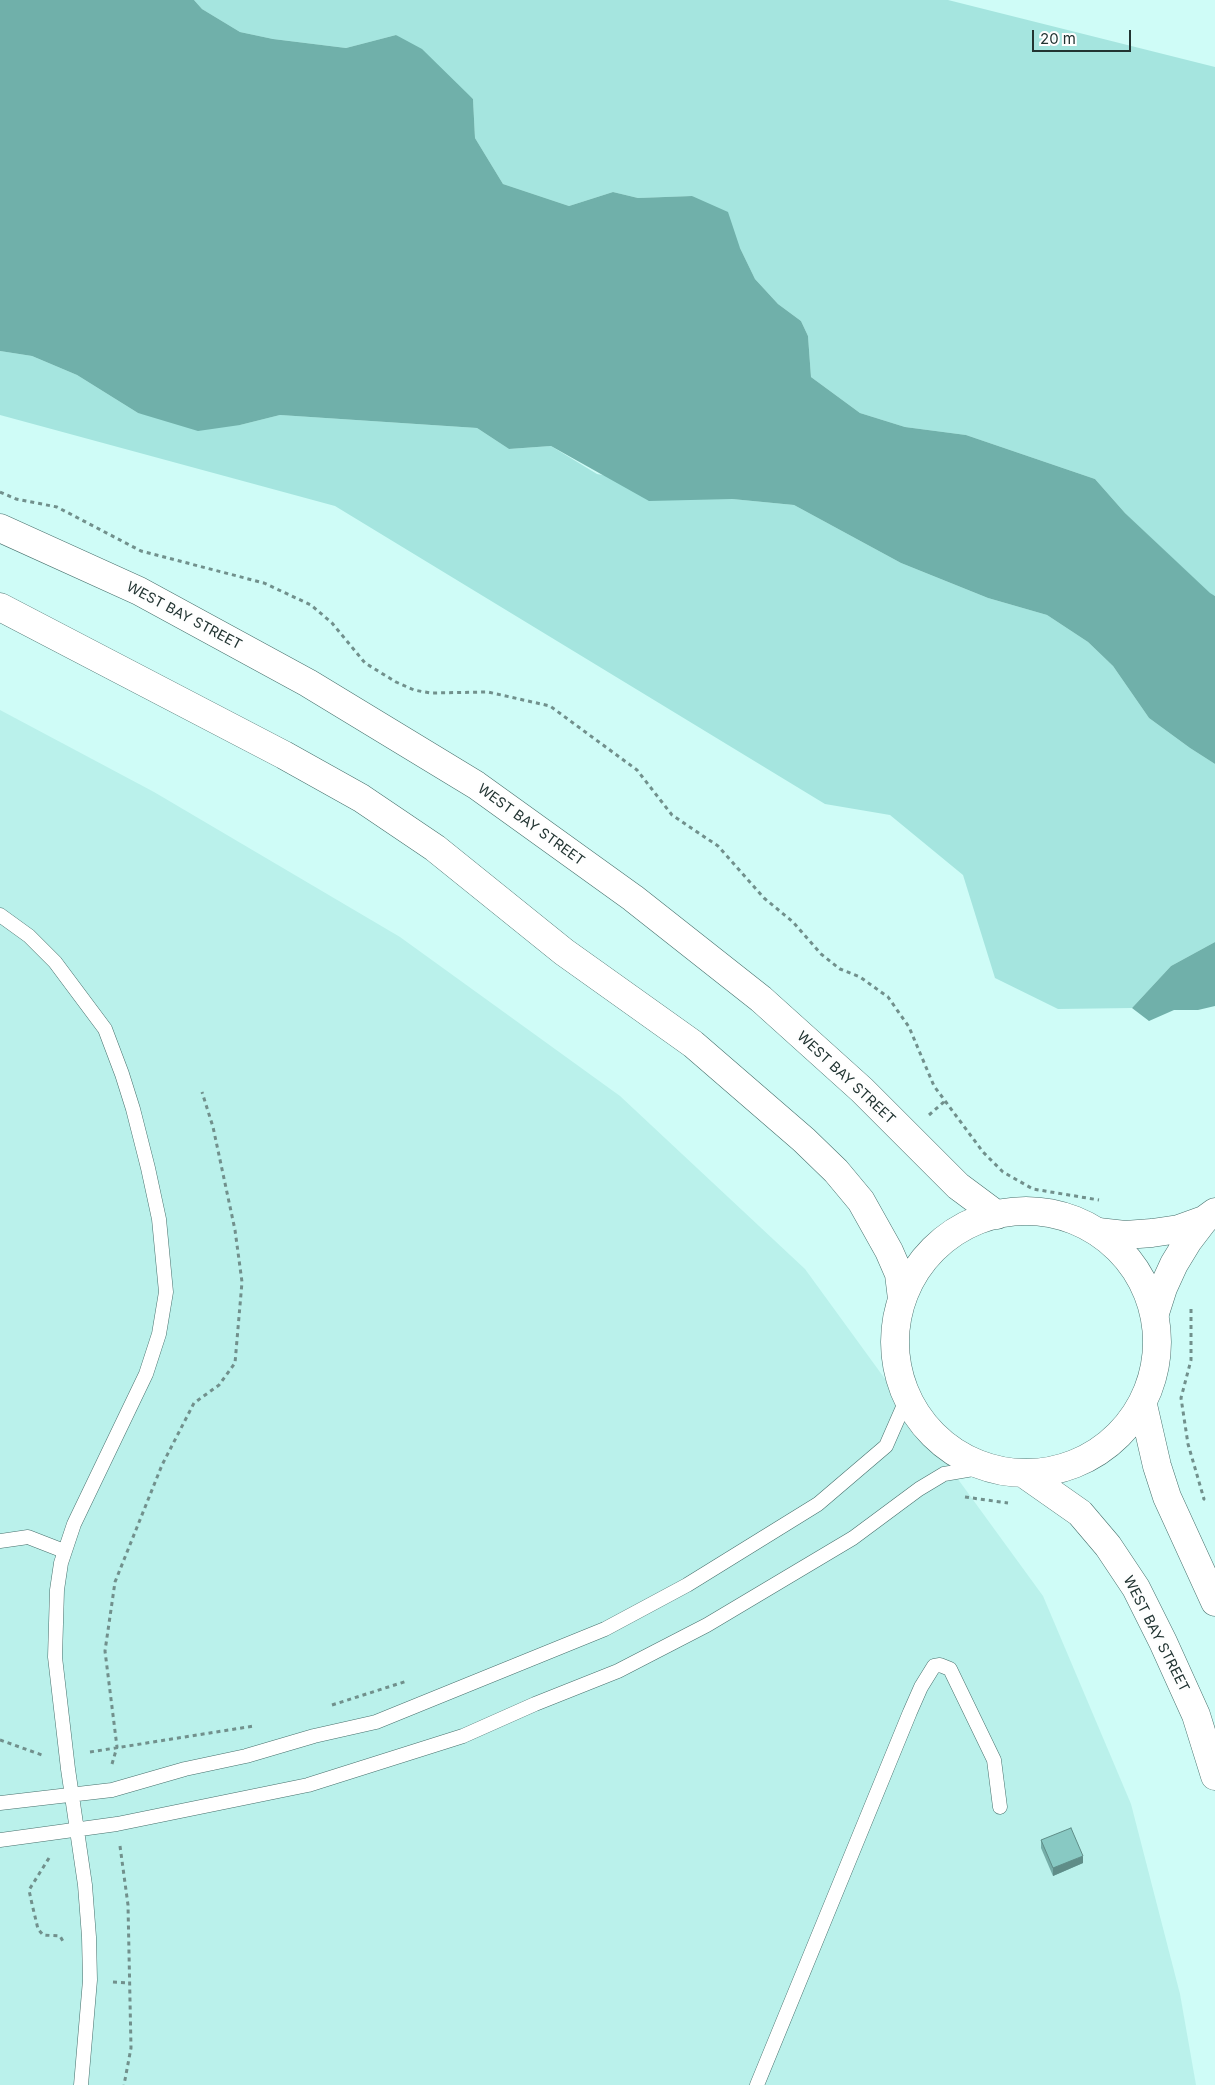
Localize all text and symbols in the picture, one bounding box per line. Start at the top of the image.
scale bar [1035,20,1134,52]
text: 20 m [1040,29,1076,48]
street label: WEST BAY STREET [123,578,245,654]
street label: WEST BAY STREET [474,781,588,869]
street label: WEST BAY STREET [793,1028,899,1128]
street label: WEST BAY STREET [1119,1573,1193,1695]

